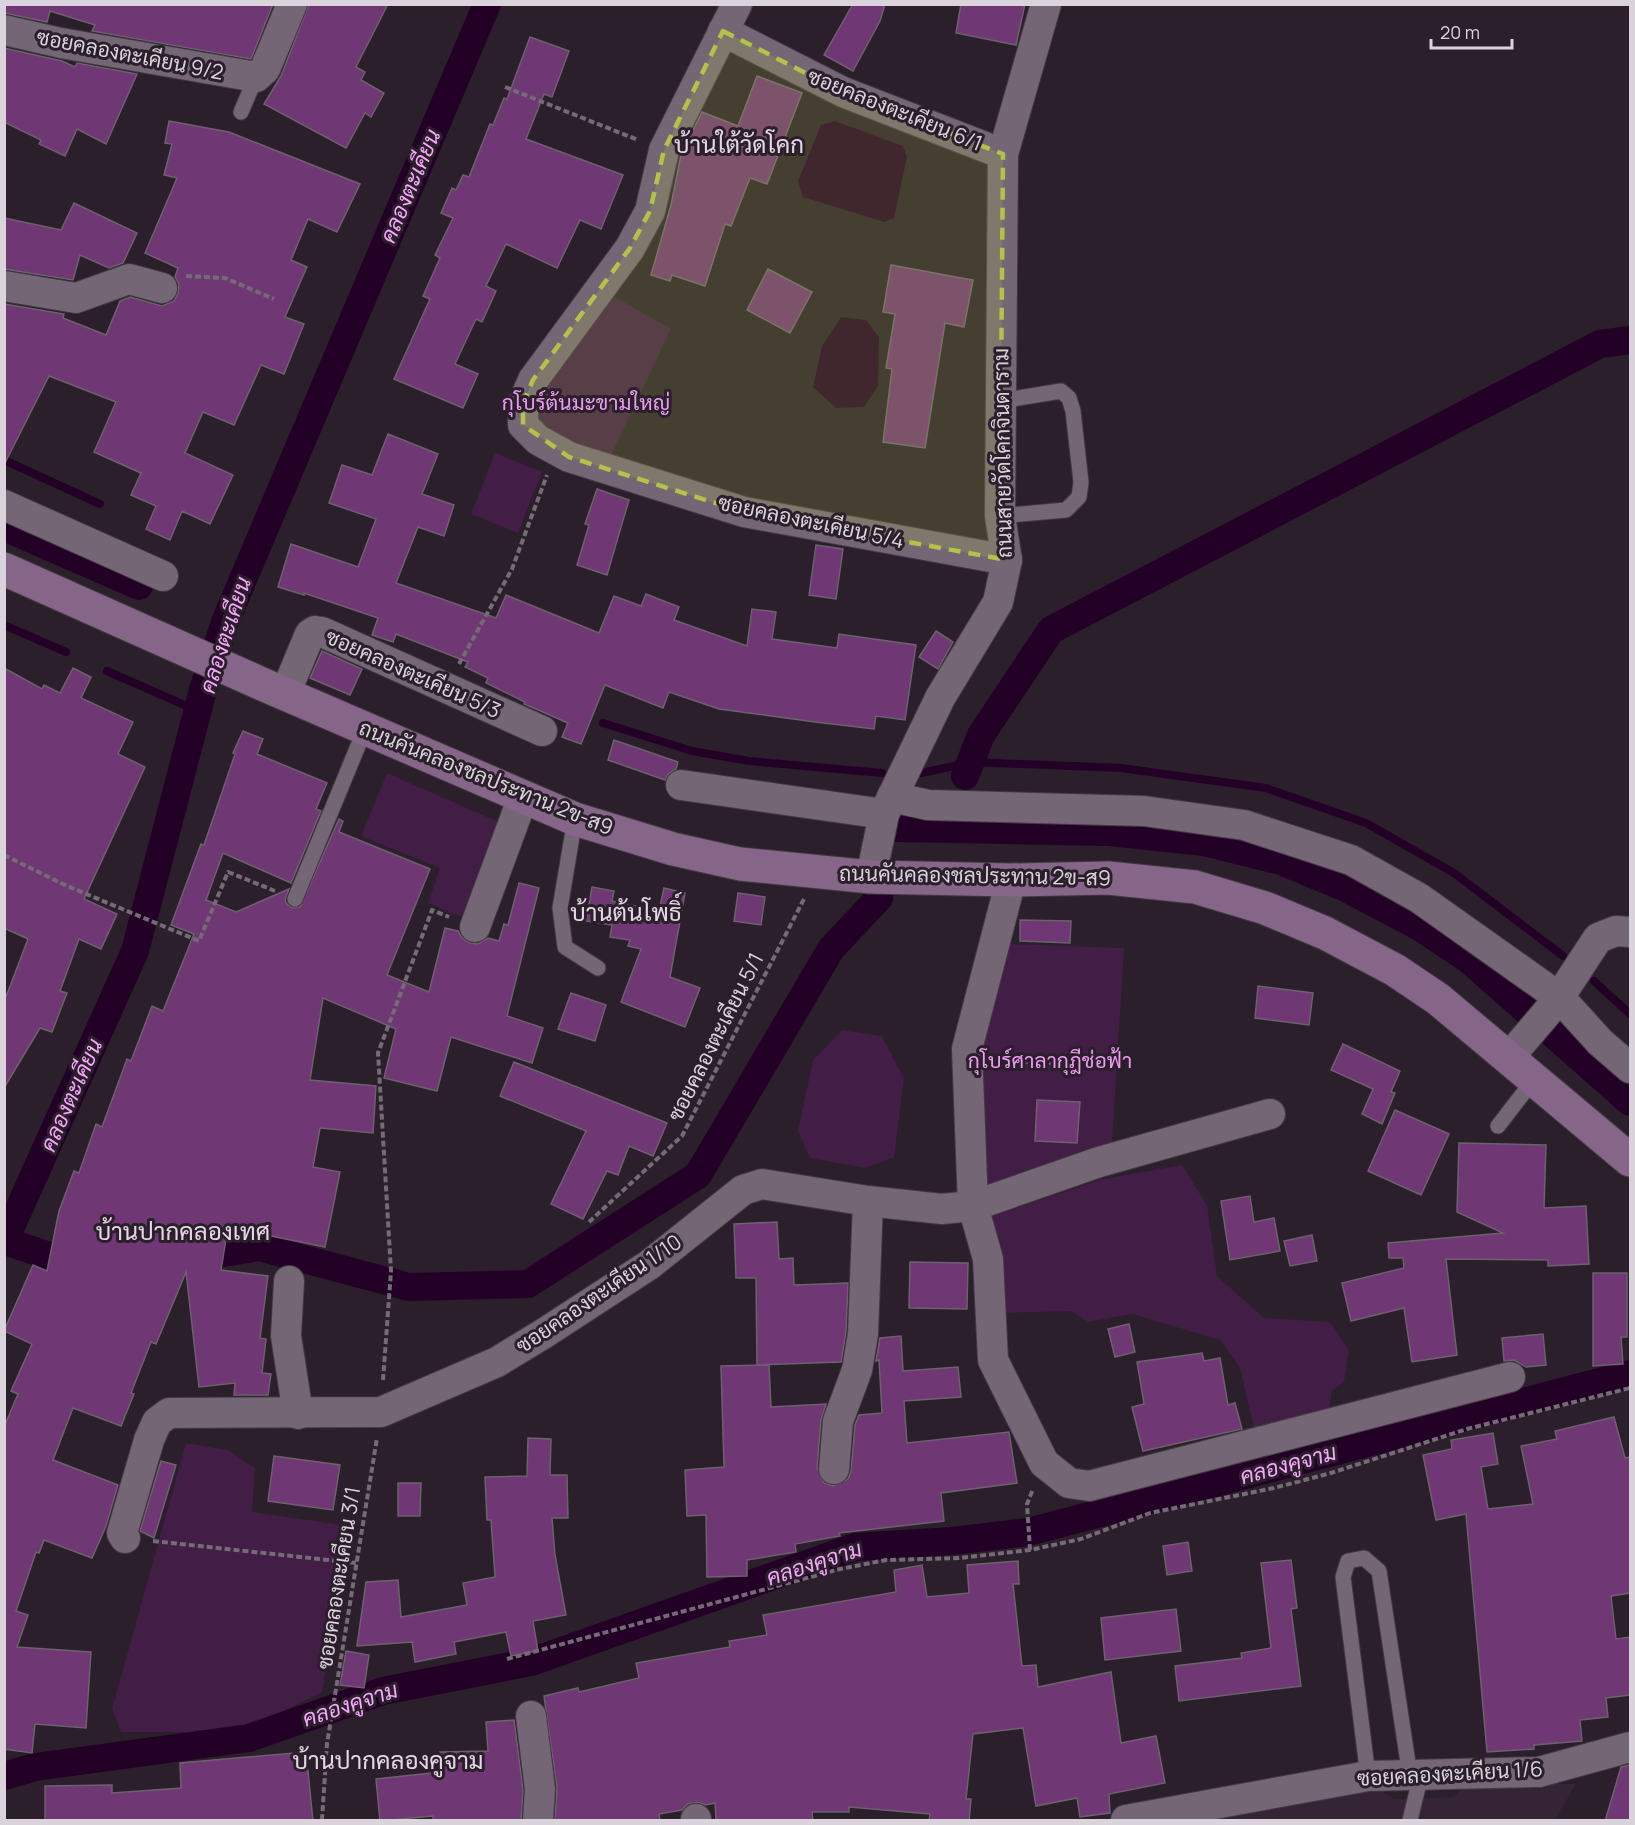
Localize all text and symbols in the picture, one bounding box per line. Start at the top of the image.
scale bar [1431,12,1512,50]
text: 20 m [1440,20,1480,44]
street label: ซอยคลองตะเคียน 9/2 [34,22,226,86]
street label: ซอยคลองตะเคียน 6/1 [804,61,987,157]
water label: คลองตะเคียน [373,125,447,247]
district label: บ้านใต้วัดโคก [674,127,804,160]
street label: ถนนสายวัดโคกจินดาราม [986,348,1018,558]
park label: กุโบร์ต้นมะขามใหญ่ [502,388,670,417]
street label: ซอยคลองตะเคียน 5/4 [716,488,907,554]
water label: คลองตะเคียน [192,573,258,697]
street label: ซอยคลองตะเคียน 5/3 [322,622,505,724]
street label: ถนนคันคลองชลประทาน 2ข-ส9 [355,713,618,841]
street label: ถนนคันคลองชลประทาน 2ข-ส9 [839,859,1111,891]
district label: บ้านต้นโพธิ์ [570,891,682,928]
street label: ซอยคลองตะเคียน 5/1 [661,948,770,1125]
water label: คลองตะเคียน [33,1034,109,1156]
park label: กุโบร์ศาลากุฎีช่อฟ้า [968,1046,1132,1075]
district label: บ้านปากคลองเทศ [96,1214,270,1247]
street label: ซอยคลองตะเคียน 1/10 [510,1227,687,1359]
water label: คลองคูจาม [1236,1437,1340,1492]
street label: ซอยคลองตะเคียน 3/1 [310,1484,366,1671]
water label: คลองคูจาม [762,1533,866,1593]
water label: คลองคูจาม [298,1674,402,1734]
district label: บ้านปากคลองคูจาม [292,1743,484,1778]
street label: ซอยคลองตะเคียน 1/6 [1356,1754,1544,1792]

